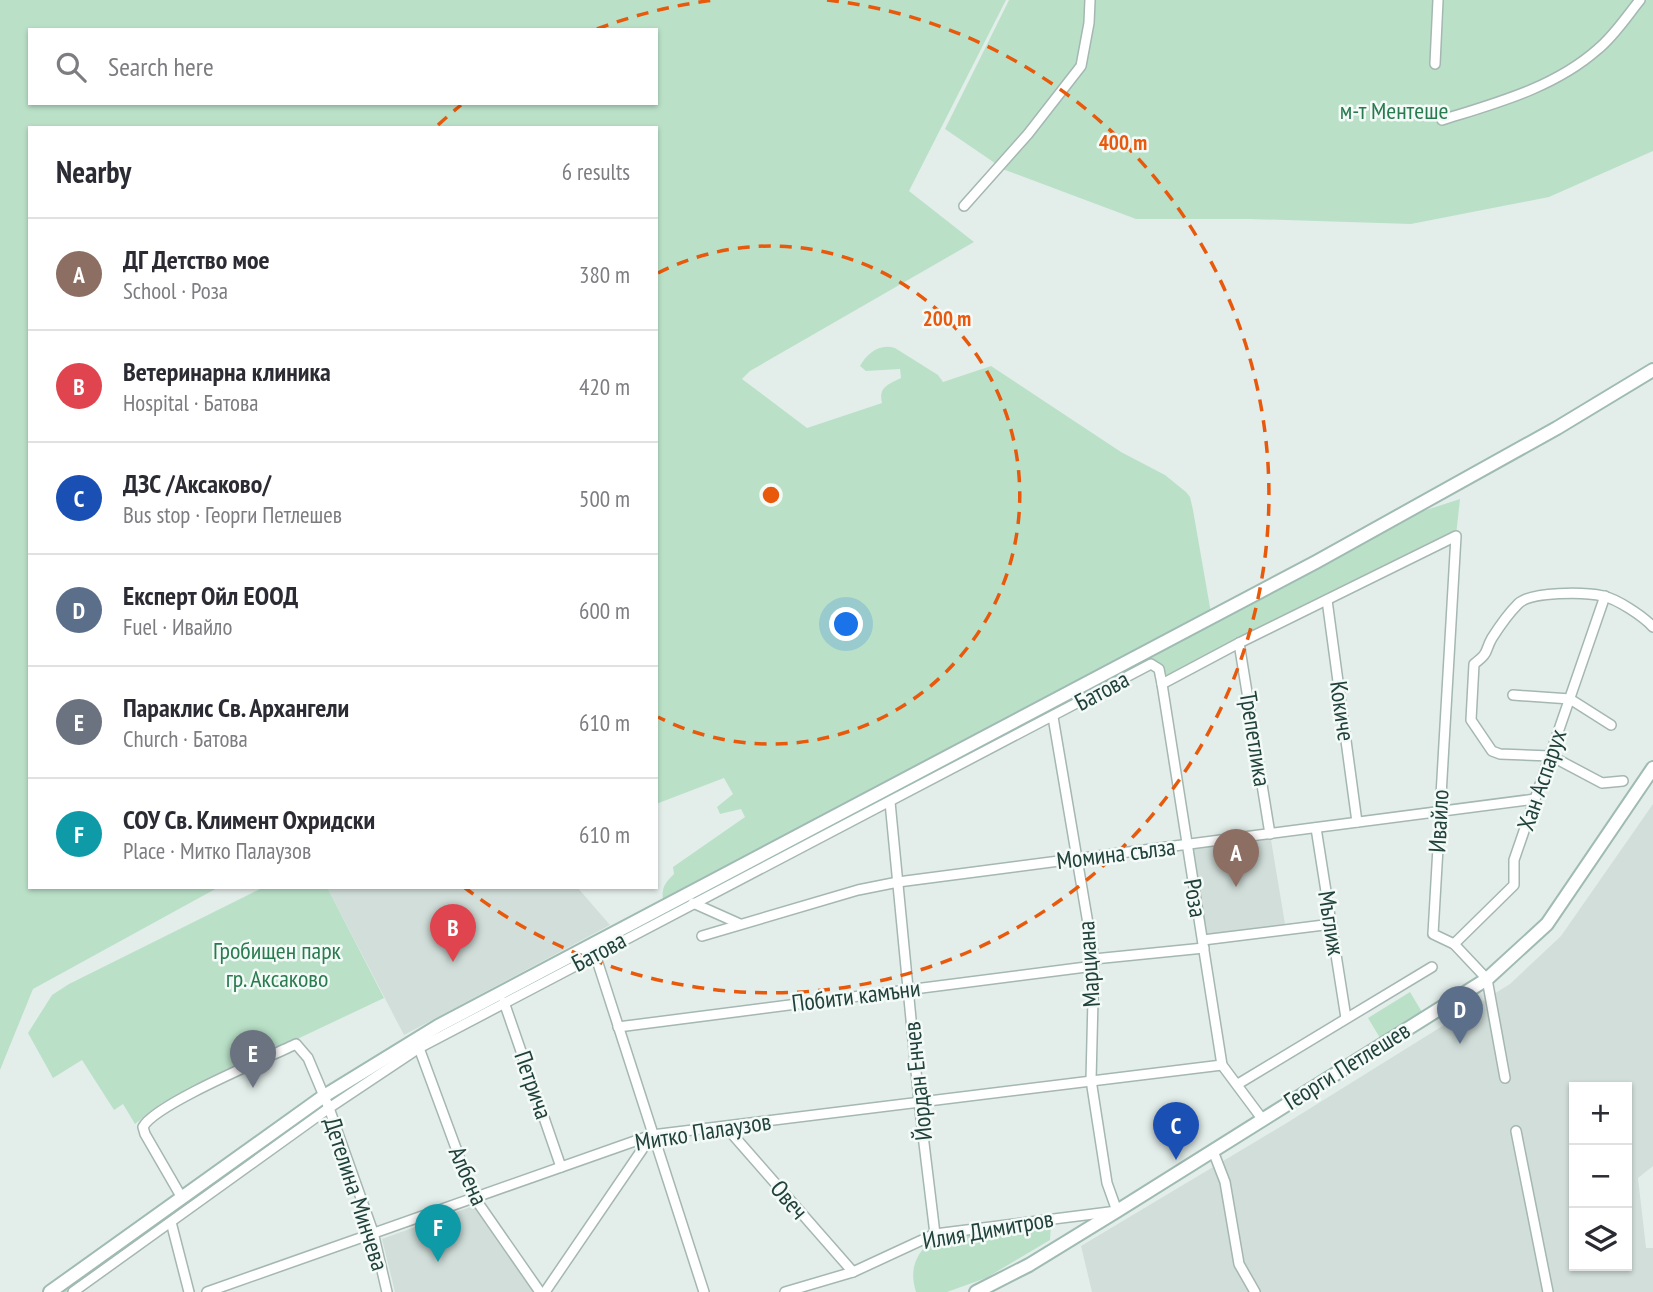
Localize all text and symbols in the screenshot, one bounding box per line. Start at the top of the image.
search box [28,28,658,105]
icon: search [52,48,90,86]
text: Search here [108,50,214,83]
park label: м-т Ментeше [1340,95,1448,126]
text: 400 m [1099,129,1147,156]
text: Nearby [56,152,131,191]
text: 6 results [562,157,630,186]
text: ДГ Детство мое [123,243,270,276]
text: A [73,260,85,289]
text: 380 m [579,260,630,289]
text: School · Роза [123,276,228,305]
text: 200 m [923,305,971,332]
text: Ветеринарна клиника [123,355,331,388]
text: B [73,372,85,401]
text: 420 m [579,372,630,401]
text: Hospital · Батова [123,388,259,417]
text: ДЗС /Аксаково/ [123,467,271,500]
centre of rings [759,483,783,507]
text: C [74,484,84,513]
text: 500 m [579,484,630,513]
text: Bus stop · Георги Петлешев [123,500,342,529]
text: Експерт Ойл ЕООД [123,579,298,612]
text: D [73,596,85,625]
text: 600 m [579,596,630,625]
your location [829,607,863,641]
text: Fuel · Ивайло [123,612,232,641]
street label: Батова [1069,663,1134,718]
street label: Кокиче [1323,679,1362,743]
street label: Трепетлика [1233,689,1278,789]
text: Параклис Св. Архангели [123,691,349,724]
text: E [74,708,84,737]
text: 610 m [579,708,630,737]
text: Church · Батова [123,724,248,753]
street label: Хан Аспарух [1510,725,1573,835]
street label: Ивайло [1421,789,1456,853]
text: СОУ Св. Климент Охридски [123,803,375,836]
text: F [74,820,84,849]
text: 610 m [579,820,630,849]
pin: A [1213,829,1259,887]
street label: Момина сълза [1055,831,1177,876]
text: Place · Митко Палаузов [123,836,311,865]
street label: Роза [1177,876,1214,920]
street label: Мъглиж [1311,888,1352,958]
pin: B [430,904,476,962]
street label: Марциана [1070,920,1107,1008]
street label: Батова [566,924,631,979]
park label: Гробищен парк гр. Аксаково [213,935,342,994]
street label: Побити камъни [790,972,922,1019]
pin: D [1437,986,1483,1044]
street label: Георги Петлешев [1278,1015,1416,1117]
street label: Йордан Енчев [896,1020,939,1142]
pin: E [230,1030,276,1088]
street label: Петрича [507,1047,560,1123]
map controls [1569,1082,1632,1271]
button: + [1569,1082,1632,1145]
pin: C [1153,1102,1199,1160]
street label: Митко Палаузов [633,1105,773,1158]
street label: Детелина Минчева [317,1113,396,1275]
street label: Албена [442,1142,495,1210]
button: − [1569,1145,1632,1208]
street label: Овеч [764,1174,815,1226]
street label: Илия Димитров [920,1203,1056,1256]
pin: F [415,1204,461,1262]
button: layers [1569,1208,1632,1271]

